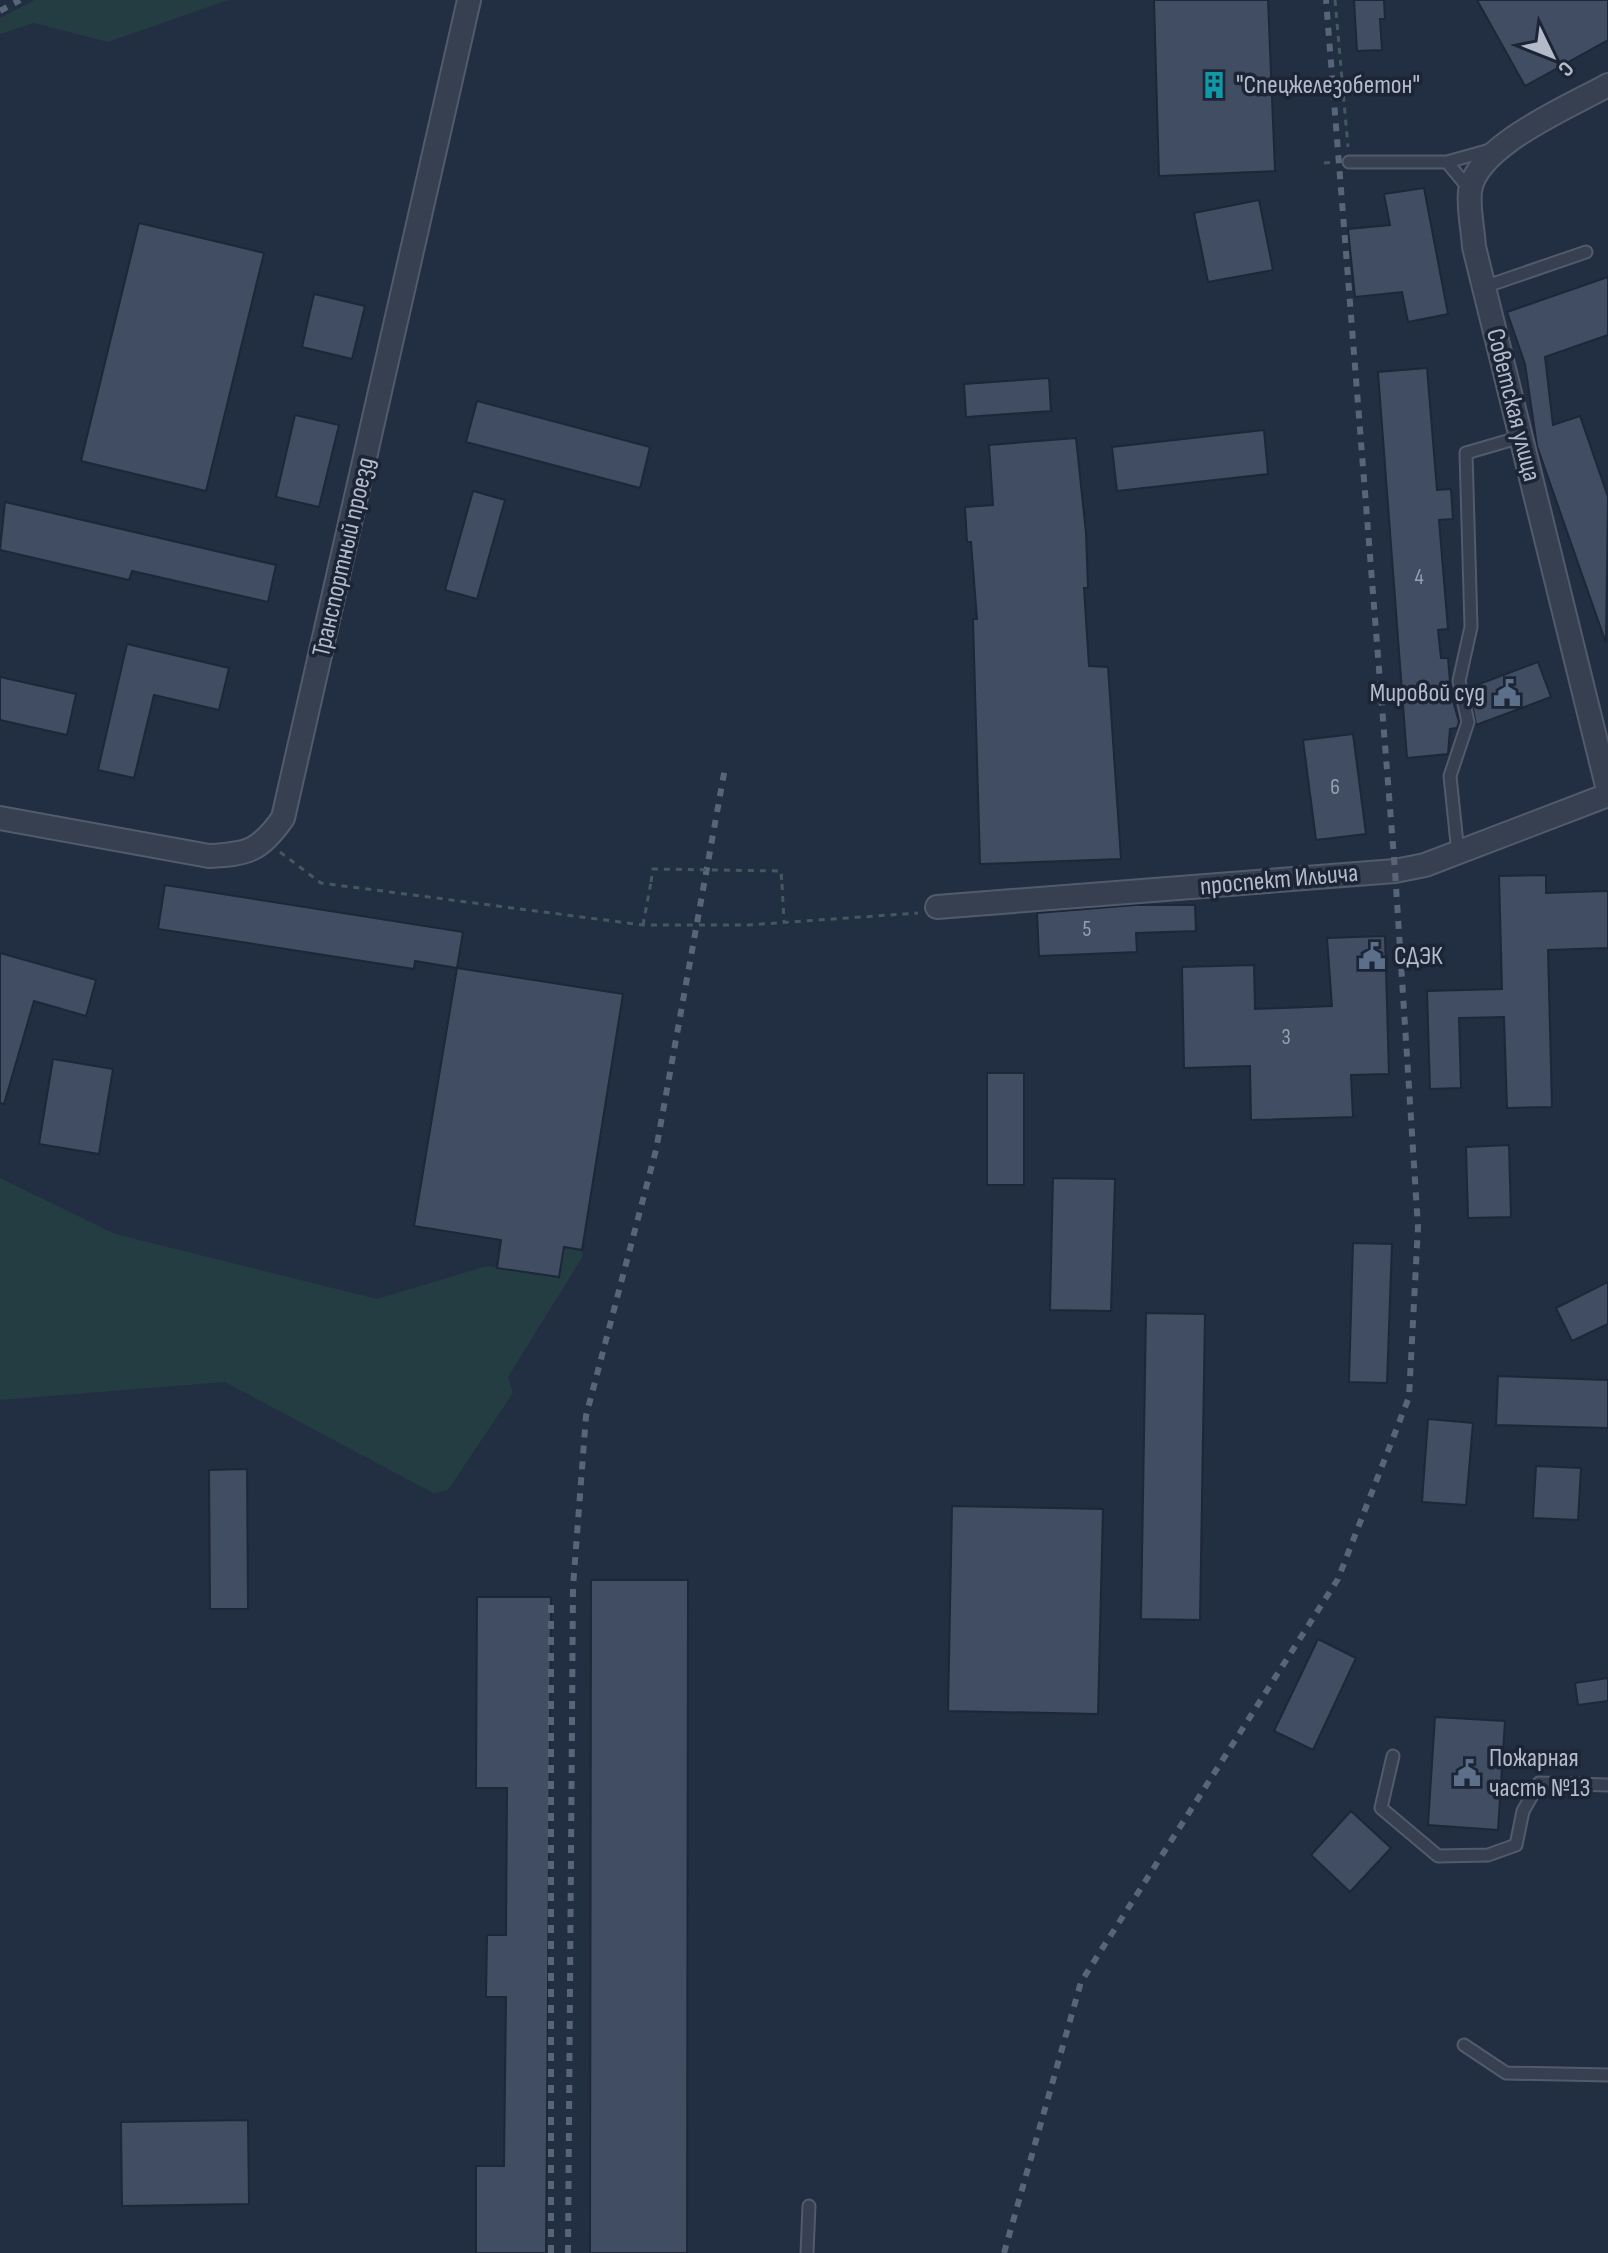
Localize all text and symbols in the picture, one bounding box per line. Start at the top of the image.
north arrow [1512,16,1592,96]
text: С [1552,55,1579,82]
building icon: "Спецжелезобетон" [1199,70,1229,100]
place label: "Спецжелезобетон" [1236,70,1420,101]
street label: Советская улица [1479,325,1547,485]
street label: Транспортный проезд [306,454,382,660]
house number: 4 [1414,564,1424,591]
place label: Мировой суд [1370,678,1485,709]
public building icon: Мировой суд [1492,678,1522,708]
house number: 6 [1330,774,1340,801]
street label: проспект Ильича [1199,858,1359,902]
house number: 5 [1083,916,1092,943]
public building icon: СДЭК [1357,941,1387,971]
place label: СДЭК [1394,941,1443,972]
house number: 3 [1281,1024,1291,1051]
place label: Пожарная часть №13 [1489,1743,1590,1804]
public building icon: Пожарная часть №13 [1452,1758,1482,1788]

